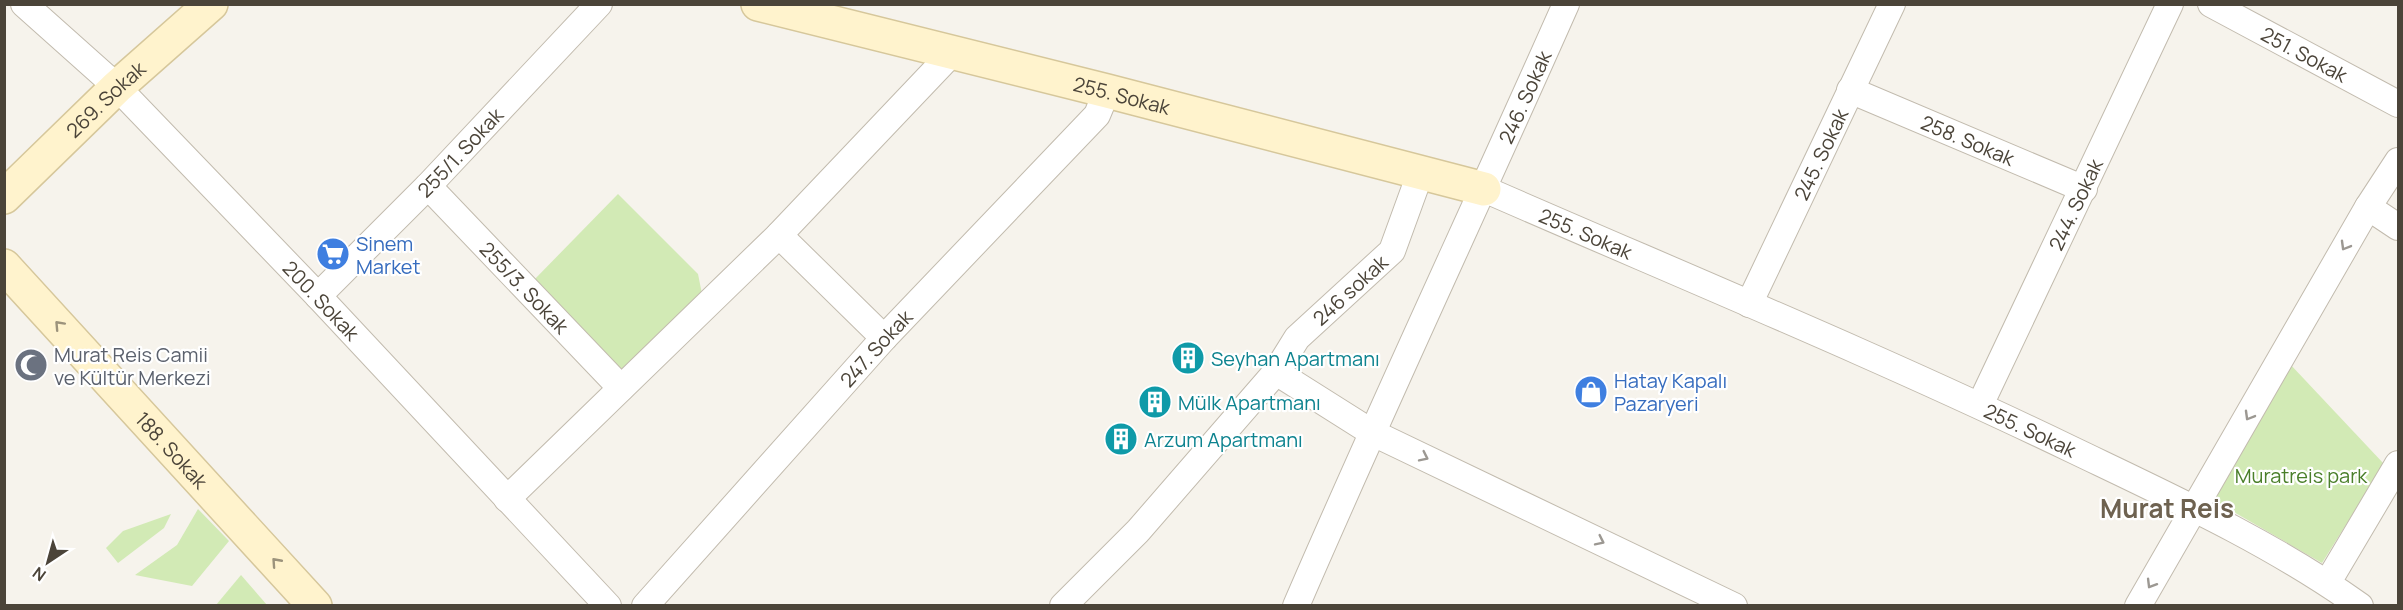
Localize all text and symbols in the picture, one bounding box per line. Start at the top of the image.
street label: 251. Sokak [2257,20,2353,89]
street label: 246. Sokak [1492,45,1558,148]
street label: 269. Sokak [60,54,152,143]
street label: 255. Sokak [1071,70,1174,121]
street label: 255/1. Sokak [411,101,509,203]
street label: 245. Sokak [1787,103,1854,204]
street label: 258. Sokak [1917,108,2020,172]
street label: 244. Sokak [2042,153,2109,255]
street label: 255. Sokak [1535,201,1638,265]
place label: Sinem Market [356,230,421,280]
street label: 255/3. Sokak [474,235,576,340]
supermarket icon: Sinem Market [315,236,351,272]
one-way arrow [2341,240,2352,250]
street label: 246 sokak [1306,248,1394,331]
street label: 200. Sokak [277,254,366,346]
street label: 247. Sokak [833,303,919,392]
one-way arrow [55,322,66,332]
building icon: Seyhan Apartmanı [1170,340,1206,376]
place label: Murat Reis Camii ve Kültür Merkezi [54,341,211,391]
place label: Seyhan Apartmanı [1211,345,1380,372]
mosque icon: Murat Reis Camii ve Kültür Merkezi [13,347,49,383]
place label: Hatay Kapalı Pazaryeri [1614,367,1727,417]
shop icon: Hatay Kapalı Pazaryeri [1573,374,1609,410]
building icon: Mülk Apartmanı [1137,384,1173,420]
place label: Mülk Apartmanı [1178,389,1321,416]
street label: 255. Sokak [1980,397,2082,464]
street label: 188. Sokak [130,405,215,495]
one-way arrow [2244,410,2256,420]
building icon: Arzum Apartmanı [1103,421,1139,457]
place label: Arzum Apartmanı [1144,426,1303,453]
one-way arrow [1417,449,1428,461]
park label: Muratreis park [2235,462,2368,489]
district label: Murat Reis [2100,490,2234,526]
north arrow [18,532,78,592]
one-way arrow [1593,534,1604,545]
one-way arrow [272,558,283,569]
text: N [28,562,50,586]
one-way arrow [2146,578,2158,588]

